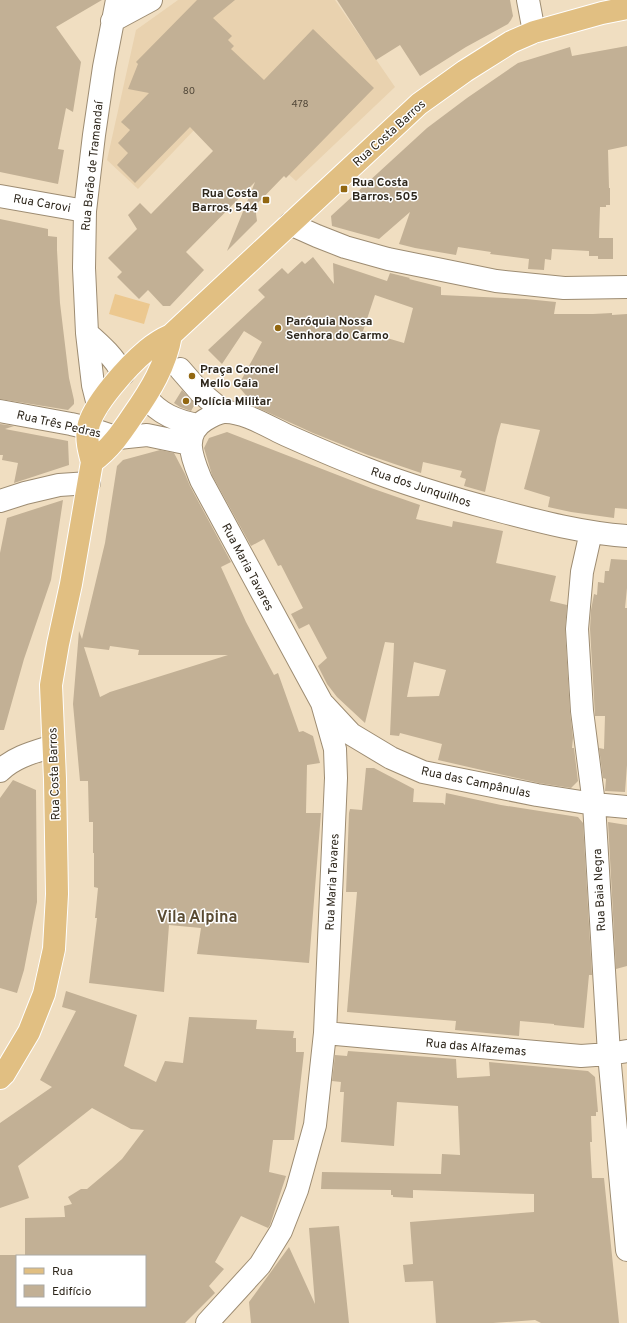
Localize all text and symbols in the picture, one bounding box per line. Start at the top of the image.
house number: 80 [183,85,195,98]
street label: Rua Costa Barros [350,97,430,171]
house number: 478 [291,98,309,111]
street label: Rua Barão de Tramandaí [78,99,108,232]
place label: Rua Costa Barros, 505 [352,175,418,205]
marker: Rua Costa Barros, 505 [339,184,349,194]
place label: Rua Costa Barros, 544 [192,186,258,216]
street label: Rua Carovi [12,191,72,217]
marker: Rua Costa Barros, 544 [261,195,271,205]
place label: Paróquia Nossa Senhora do Carmo [286,314,389,344]
marker: Paróquia Nossa Senhora do Carmo [273,323,283,333]
place label: Praça Coronel Mello Gaia [200,362,278,392]
marker: Praça Coronel Mello Gaia [187,371,197,381]
place label: Polícia Militar [194,394,271,410]
marker: Polícia Militar [181,396,191,406]
street label: Rua Três Pedras [15,407,103,442]
street label: Rua dos Junquilhos [368,464,473,512]
street label: Rua Maria Tavares [217,521,277,614]
street label: Rua Costa Barros [45,727,65,821]
street label: Rua das Campânulas [420,764,532,802]
street label: Rua Maria Tavares [322,833,344,931]
street label: Rua Baia Negra [590,848,610,932]
district label: Vila Alpina [157,908,237,928]
street label: Rua das Alfazemas [425,1036,527,1060]
legend [16,1255,146,1307]
text: Rua [52,1264,73,1280]
text: Edifício [52,1284,92,1300]

